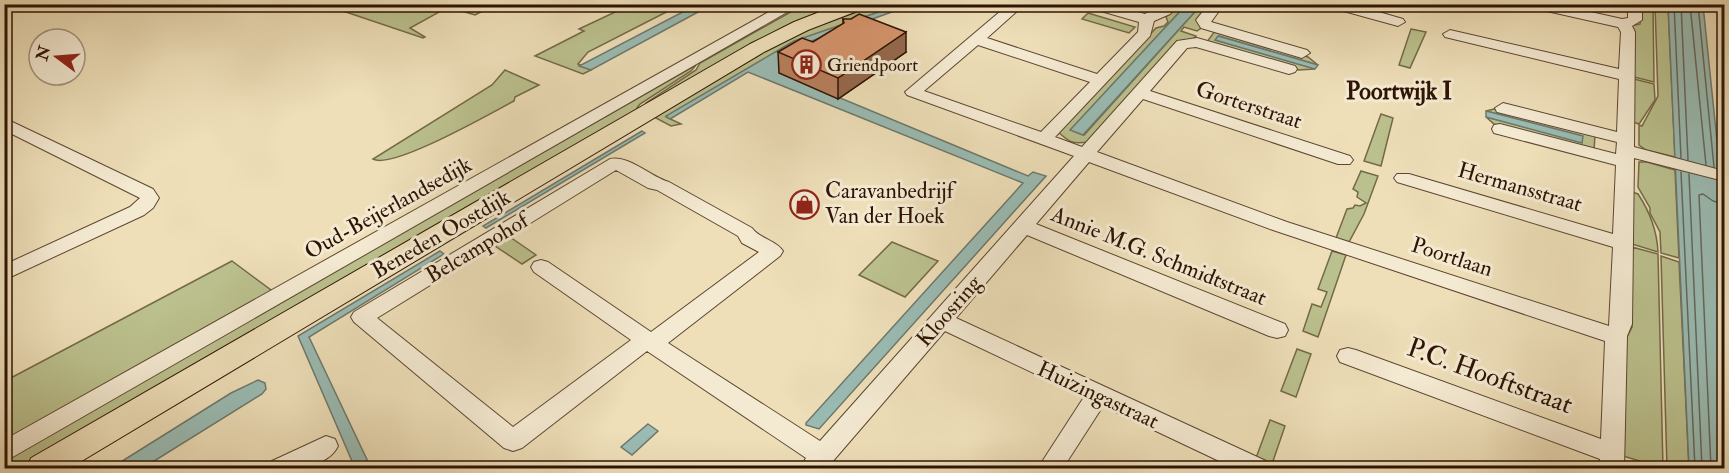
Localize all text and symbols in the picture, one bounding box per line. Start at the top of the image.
north arrow [27,27,87,87]
text: N [32,43,55,64]
building icon: Griendpoort [790,49,822,81]
place label: Griendpoort [827,54,918,77]
street label: Gorterstraat [1192,75,1306,135]
district label: Poortwijk I [1346,76,1452,107]
street label: Oud-Beijerlandsedijk [299,150,477,266]
street label: Hermansstraat [1454,156,1586,218]
place label: Caravanbedrijf Van der Hoek [825,177,957,230]
street label: Beneden Oostdijk [367,183,516,285]
shop icon: Caravanbedrijf Van der Hoek [788,188,820,220]
street label: Annie M.G. Schmidtstraat [1046,200,1271,312]
street label: Belcampohof [421,205,536,290]
street label: Poortlaan [1408,231,1496,283]
street label: Kloosring [910,269,988,353]
street label: P.C. Hooftstraat [1403,331,1577,421]
street label: Huizingastraat [1033,355,1163,435]

